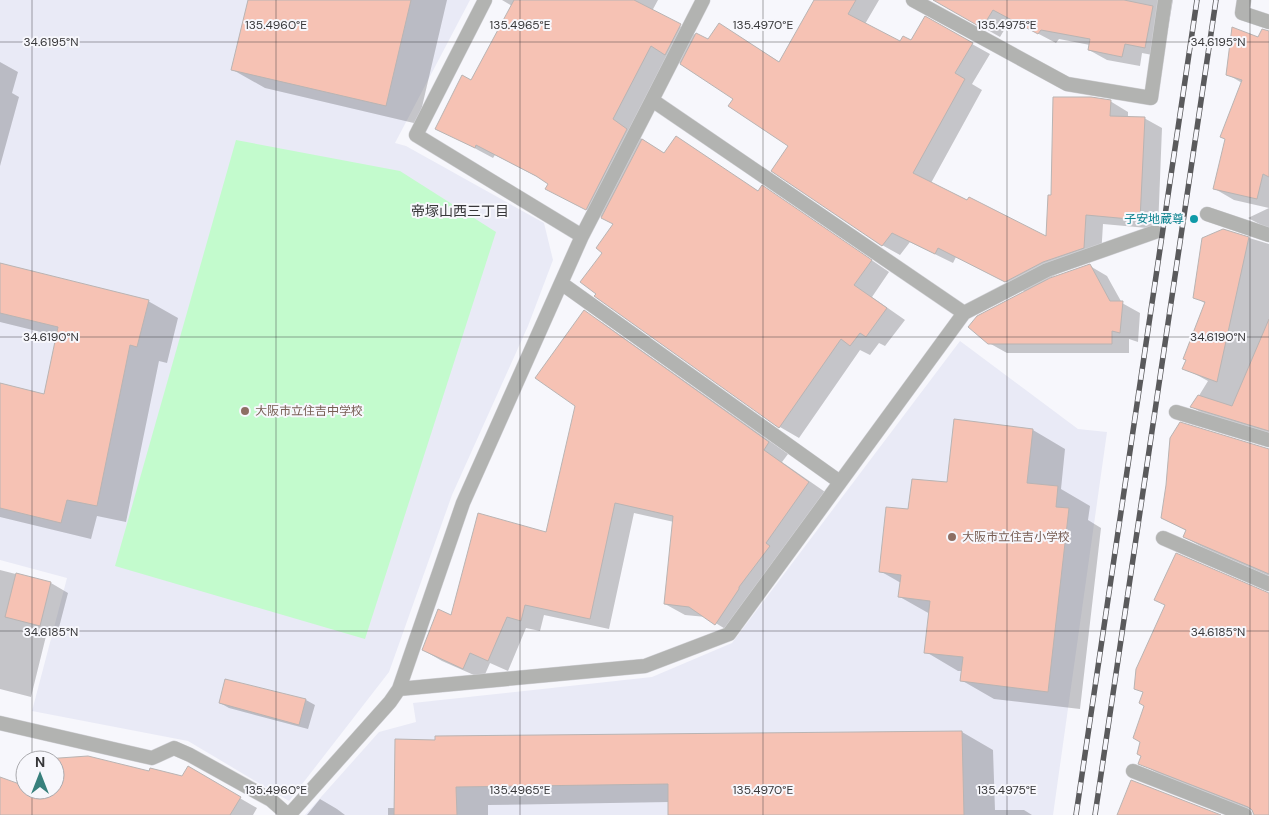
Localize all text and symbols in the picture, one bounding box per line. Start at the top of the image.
text: 135.4960°E [245,17,307,33]
text: 135.4965°E [490,17,551,33]
text: 135.4970°E [733,17,793,33]
text: 135.4975°E [977,17,1037,33]
text: 34.6195°N [24,34,78,50]
text: 34.6195°N [1191,34,1245,50]
district label: 帝塚山西三丁目 [411,202,509,220]
place label: 子安地蔵尊 [1124,211,1184,227]
marker: 子安地蔵尊 [1188,213,1200,225]
text: 34.6190°N [23,329,79,345]
text: 34.6190°N [1190,329,1246,345]
place label: 大阪市立住吉中学校 [255,403,363,419]
marker: 大阪市立住吉中学校 [239,405,251,417]
place label: 大阪市立住吉小学校 [962,529,1070,545]
marker: 大阪市立住吉小学校 [946,531,958,543]
text: 34.6185°N [24,624,78,640]
text: 34.6185°N [1191,624,1245,640]
north arrow [15,750,65,800]
text: N [35,753,45,771]
text: 135.4960°E [245,782,307,798]
text: 135.4965°E [490,782,551,798]
text: 135.4970°E [733,782,793,798]
text: 135.4975°E [977,782,1037,798]

